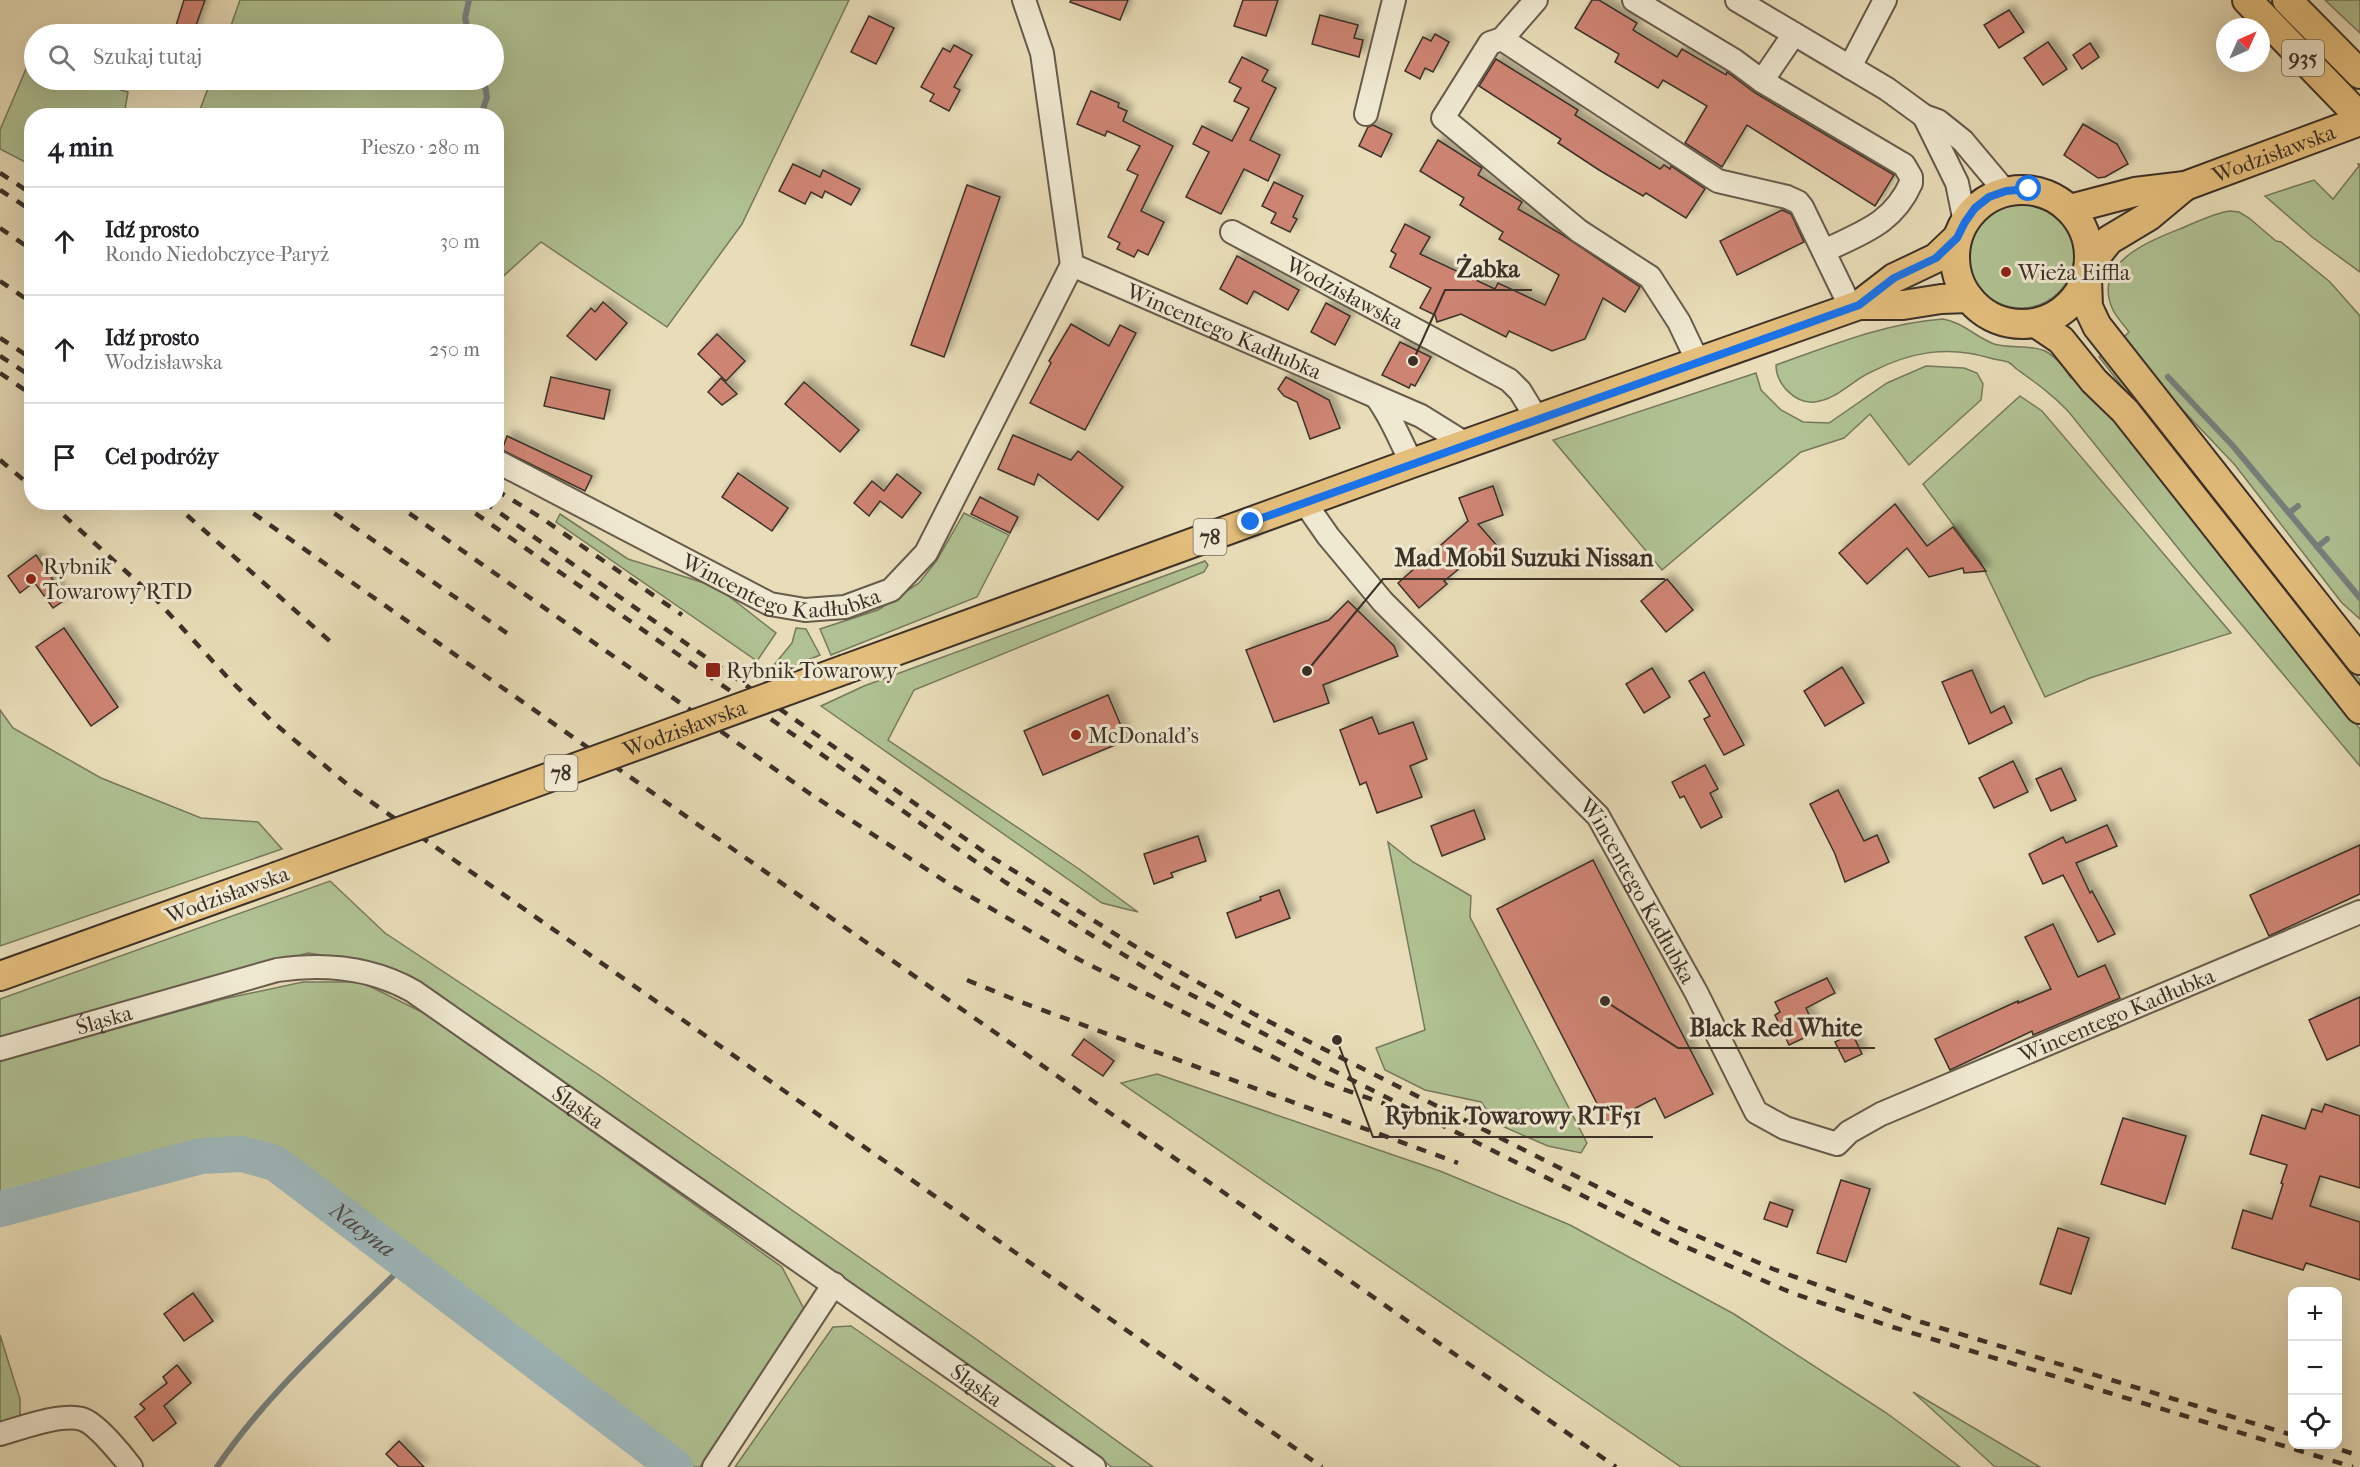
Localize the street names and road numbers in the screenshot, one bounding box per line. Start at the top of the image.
road number: 935 [2282,40,2324,76]
street label: Wodzisławska [2208,119,2340,189]
street label: Wodzisławska [1280,251,1408,336]
street label: Wincentego Kadłubka [1122,278,1326,386]
road number: 78 [1194,519,1226,555]
street label: Wincentego Kadłubka [676,548,885,625]
street label: Wodzisławska [619,694,751,764]
road number: 78 [544,755,578,791]
street label: Wincentego Kadłubka [1573,792,1701,989]
street label: Wodzisławska [161,860,293,930]
street label: Wincentego Kadłubka [2014,963,2219,1069]
street label: Śląska [73,1000,136,1041]
street label: Śląska [547,1080,609,1135]
street label: Śląska [945,1358,1008,1413]

